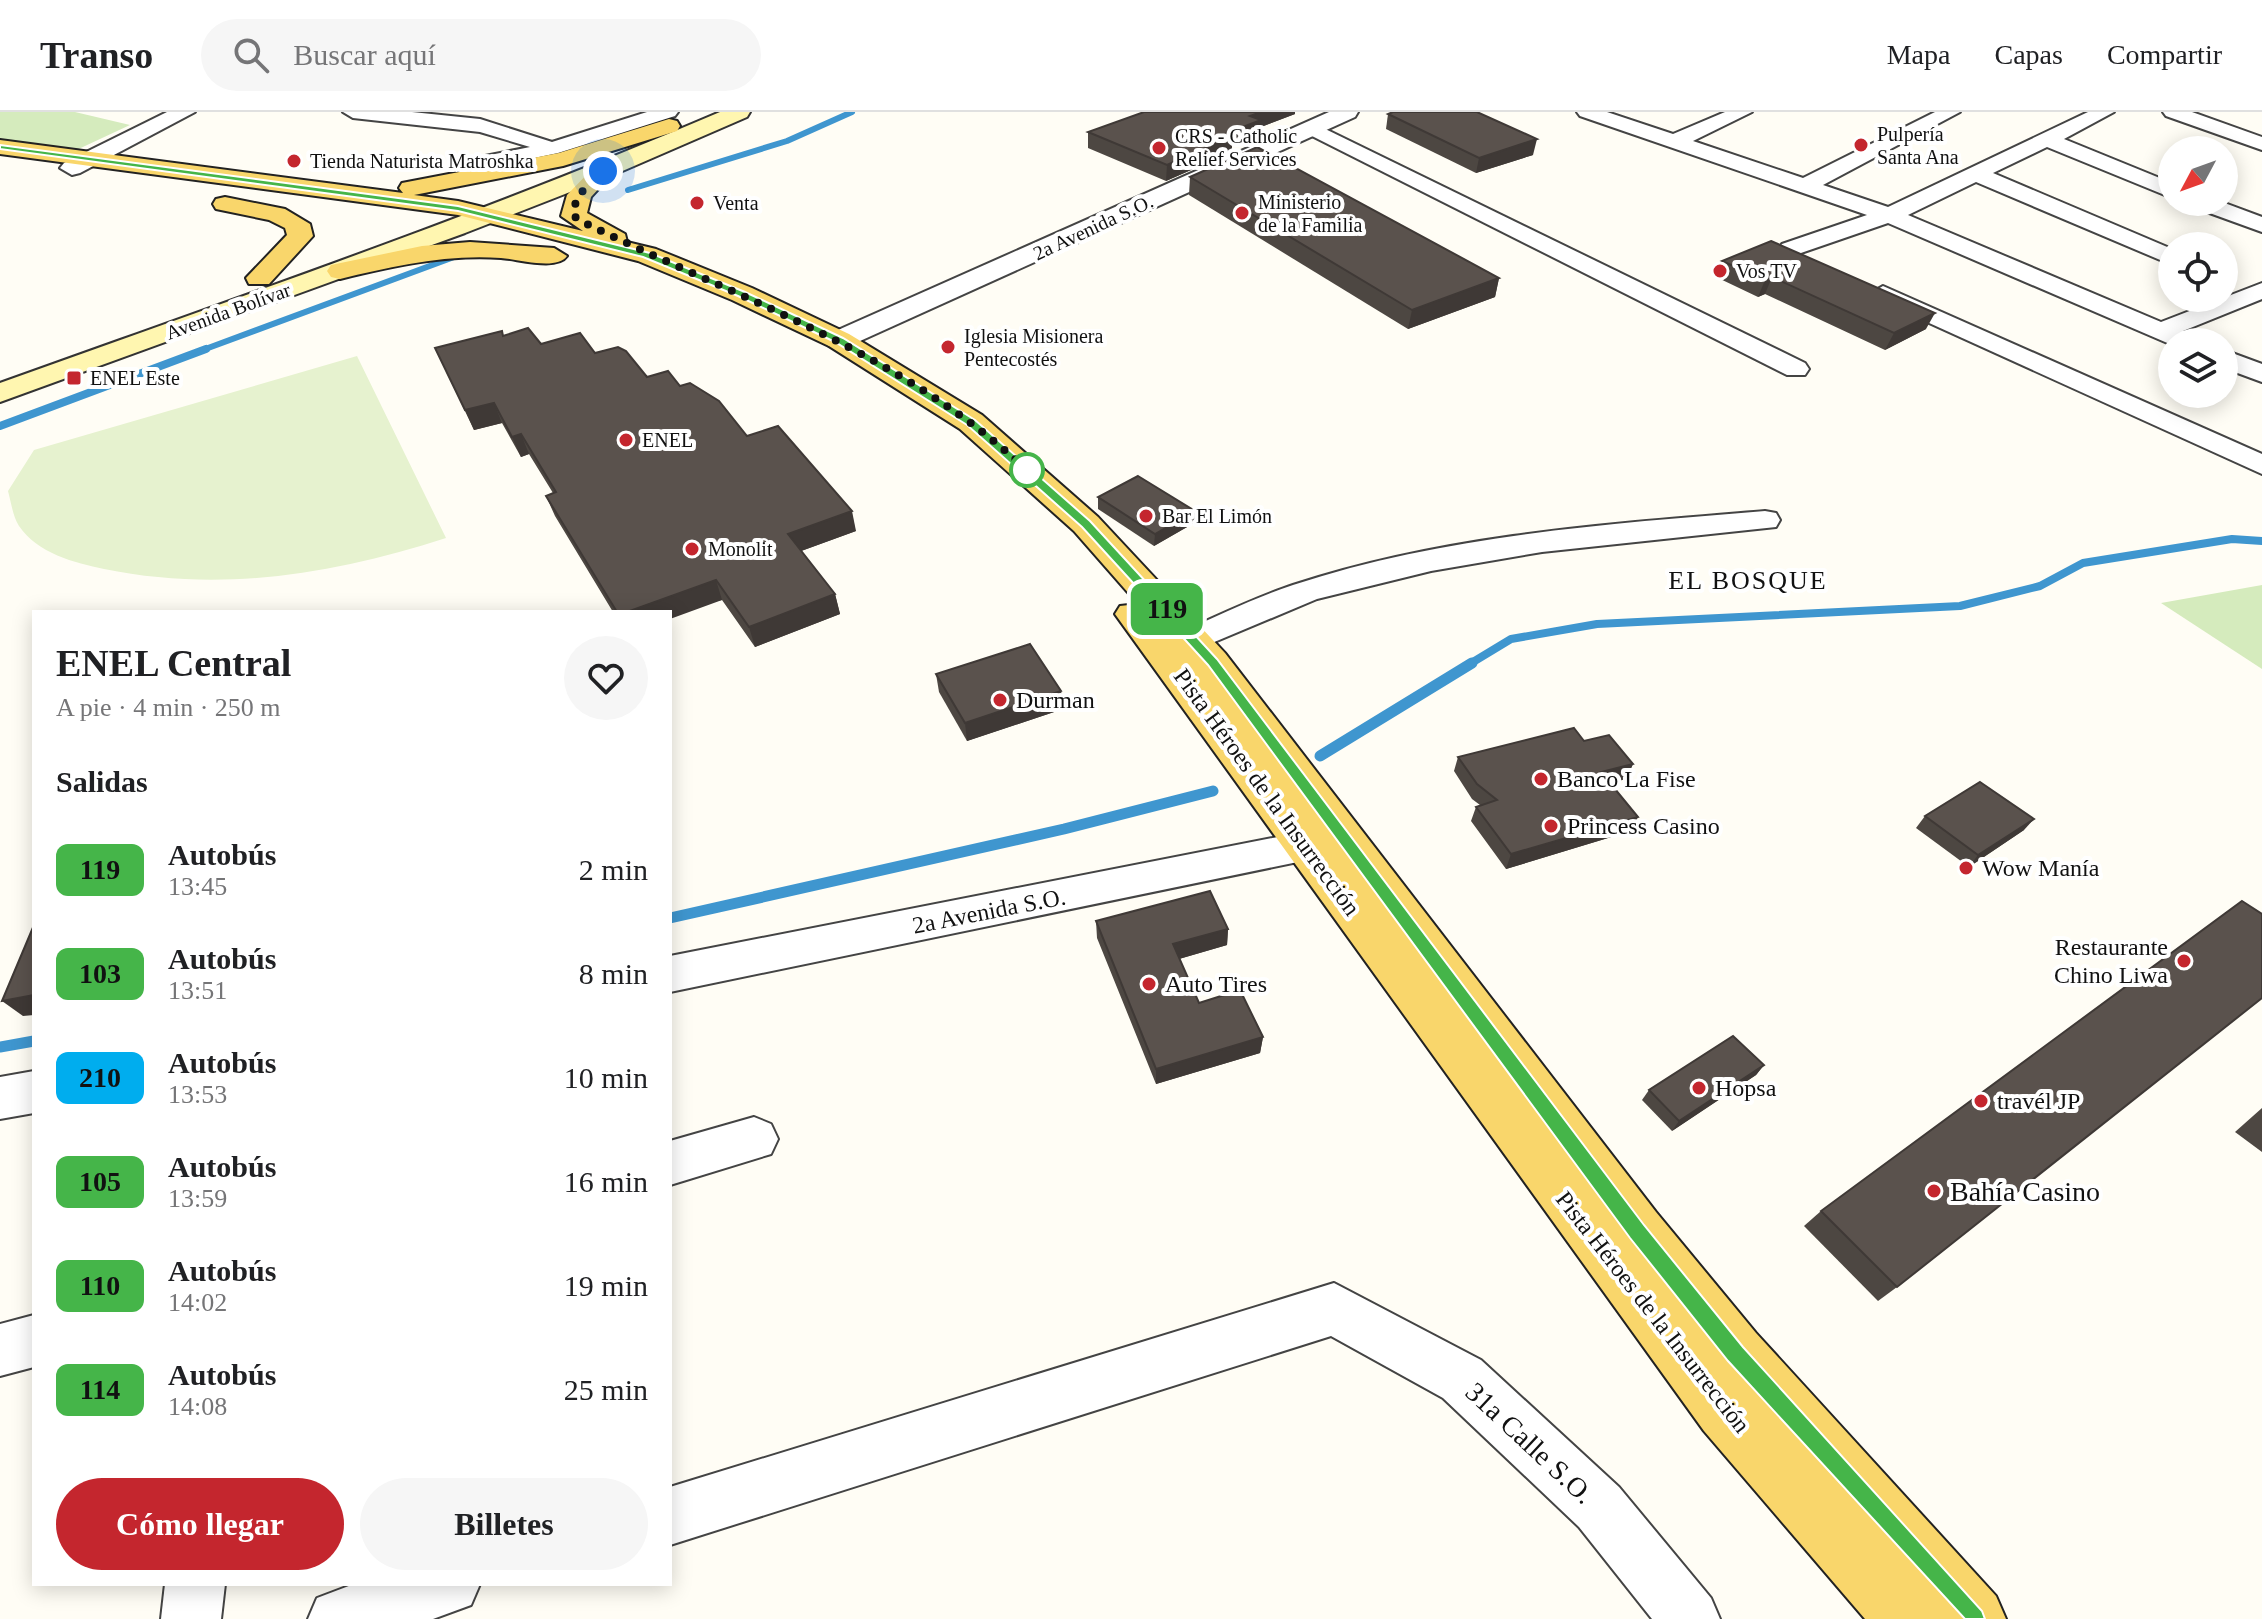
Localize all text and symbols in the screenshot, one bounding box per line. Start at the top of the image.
search box [201,19,761,91]
icon: search [229,33,273,77]
text: Transo [40,34,153,76]
text: Buscar aquí [293,38,436,71]
text: Mapa [1887,39,1950,70]
text: Capas [1994,39,2063,70]
text: Compartir [2107,39,2222,70]
place label: Pulpería Santa Ana [1877,123,1959,168]
place label: CRS - Catholic Relief Services [1175,125,1297,170]
marker: Pulpería Santa Ana [1852,136,1870,154]
north arrow [2158,136,2238,216]
map controls [2158,136,2238,408]
marker: CRS - Catholic Relief Services [1150,139,1168,157]
place label: Tienda Naturista Matroshka [310,150,534,172]
your location [583,151,623,191]
marker: Tienda Naturista Matroshka [285,152,303,170]
street label: 2a Avenida S.O. [1030,190,1156,264]
place label: Ministerio de la Familia [1258,191,1363,236]
place label: Venta [713,192,759,214]
marker: Venta [688,194,706,212]
marker: Ministerio de la Familia [1233,204,1251,222]
button: locate [2158,232,2238,312]
place label: Vos TV [1736,260,1798,282]
marker: Vos TV [1711,262,1729,280]
street label: Avenida Bolívar [163,278,294,344]
place label: Iglesia Misionera Pentecostés [964,325,1104,370]
button: layers [2158,328,2238,408]
marker: Iglesia Misionera Pentecostés [939,338,957,356]
place label: ENEL Este [90,367,180,389]
marker: ENEL Este [65,369,83,387]
place label: ENEL [642,429,693,451]
marker: ENEL [617,431,635,449]
unlabelled marker [1010,453,1044,487]
place label: Bar El Limón [1162,505,1272,527]
marker: Bar El Limón [1137,507,1155,525]
place label: Monolit [708,538,773,560]
marker: Monolit [683,540,701,558]
district label: EL BOSQUE [1668,566,1828,595]
line badge: 119 [1121,583,1213,635]
text: 119 [1147,593,1187,624]
button: heart [564,636,648,720]
text: ENEL Central [56,642,291,684]
street label: Pista Héroes de la Insurrección [1169,664,1365,920]
place label: Durman [1016,687,1095,713]
marker: Durman [991,691,1009,709]
text: A pie · 4 min · 250 m [56,693,281,722]
text: Salidas [56,765,148,798]
place label: Banco La Fise [1557,766,1696,792]
marker: Banco La Fise [1532,770,1550,788]
place label: Princess Casino [1567,813,1720,839]
marker: Princess Casino [1542,817,1560,835]
text: Autobús [168,838,276,871]
text: 2 min [579,853,648,886]
text: 119 [80,854,120,885]
place label: Wow Manía [1982,855,2100,881]
marker: Wow Manía [1957,859,1975,877]
text: 13:45 [168,872,227,901]
street label: 2a Avenida S.O. [910,883,1068,939]
place label: Restaurante Chino Liwa [2054,934,2168,988]
text: Autobús [168,942,276,975]
marker: Restaurante Chino Liwa [2175,952,2193,970]
text: 8 min [579,957,648,990]
text: 103 [79,958,121,989]
place label: Auto Tires [1165,971,1267,997]
marker: Auto Tires [1140,975,1158,993]
text: 13:51 [168,976,227,1005]
text: Autobús [168,1046,276,1079]
text: 10 min [564,1061,648,1094]
text: 210 [79,1062,121,1093]
place label: Hopsa [1715,1075,1777,1101]
marker: Hopsa [1690,1079,1708,1097]
text: 13:53 [168,1080,227,1109]
place label: travél JP [1997,1088,2080,1114]
marker: travél JP [1972,1092,1990,1110]
text: Autobús [168,1150,276,1183]
text: 16 min [564,1165,648,1198]
text: 105 [79,1166,121,1197]
place label: Bahía Casino [1950,1176,2100,1207]
marker: Bahía Casino [1925,1182,1943,1200]
text: 13:59 [168,1184,227,1213]
street label: Pista Héroes de la Insurrección [1551,1186,1755,1438]
text: Autobús [168,1254,276,1287]
text: 19 min [564,1269,648,1302]
text: 110 [80,1270,120,1301]
text: 14:02 [168,1288,227,1317]
text: Autobús [168,1358,276,1391]
text: 25 min [564,1373,648,1406]
text: 114 [80,1374,120,1405]
street label: 31a Calle S.O. [1460,1376,1600,1510]
text: 14:08 [168,1392,227,1421]
button: Cómo llegar [56,1478,344,1570]
button: Billetes [360,1478,648,1570]

